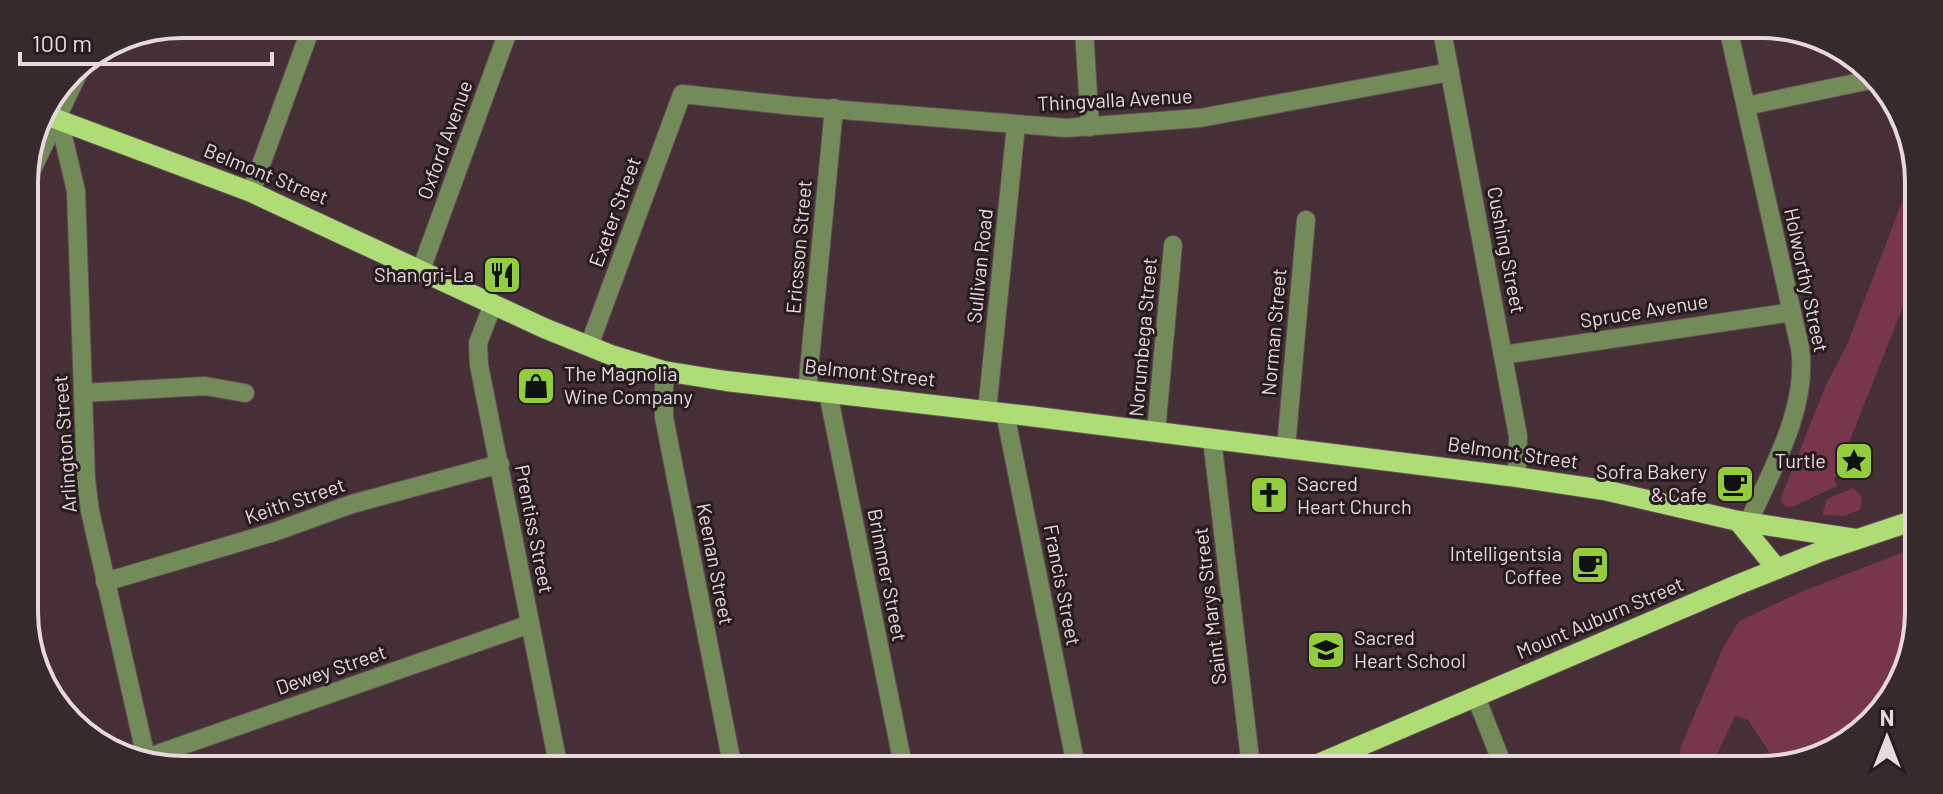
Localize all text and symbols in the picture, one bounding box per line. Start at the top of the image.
scale bar [20,16,272,66]
text: 100 m [32,28,92,57]
street label: Oxford Avenue [411,77,477,202]
street label: Thingvalla Avenue [1037,83,1193,115]
street label: Belmont Street [201,137,332,209]
street label: Exeter Street [583,153,645,270]
street label: Ericsson Street [780,179,816,315]
street label: Cushing Street [1483,184,1531,315]
street label: Holworthy Street [1780,205,1834,354]
street label: Sullivan Road [961,207,997,324]
restaurant icon: Shan gri-La [481,254,523,296]
street label: Norumbega Street [1123,256,1161,418]
place label: Shan gri-La [374,262,474,286]
street label: Norman Street [1255,267,1291,397]
street label: Spruce Avenue [1578,288,1710,332]
street label: Belmont Street [803,353,937,391]
place label: The Magnolia Wine Company [564,361,693,408]
shop icon: The Magnolia Wine Company [515,365,557,407]
street label: Arlington Street [47,374,81,514]
street label: Belmont Street [1446,431,1580,473]
place icon: Turtle [1833,440,1875,482]
place label: Turtle [1775,448,1826,472]
place label: Sofra Bakery & Cafe [1596,459,1707,506]
street label: Prentiss Street [511,463,559,595]
cafe icon: Sofra Bakery & Cafe [1714,463,1756,505]
place label: Sacred Heart Church [1297,471,1412,518]
street label: Keith Street [241,472,348,528]
church icon: Sacred Heart Church [1248,474,1290,516]
street label: Keenan Street [692,501,740,627]
street label: Brimmer Street [863,507,913,643]
street label: Francis Street [1039,522,1086,647]
street label: Saint Marys Street [1187,526,1231,686]
place label: Intelligentsia Coffee [1450,541,1562,588]
cafe icon: Intelligentsia Coffee [1569,544,1611,586]
street label: Mount Auburn Street [1512,571,1687,663]
place label: Sacred Heart School [1354,625,1466,672]
school or university icon: Sacred Heart School [1305,629,1347,671]
street label: Dewey Street [272,639,389,699]
north arrow [1847,698,1927,778]
text: N [1880,704,1894,730]

